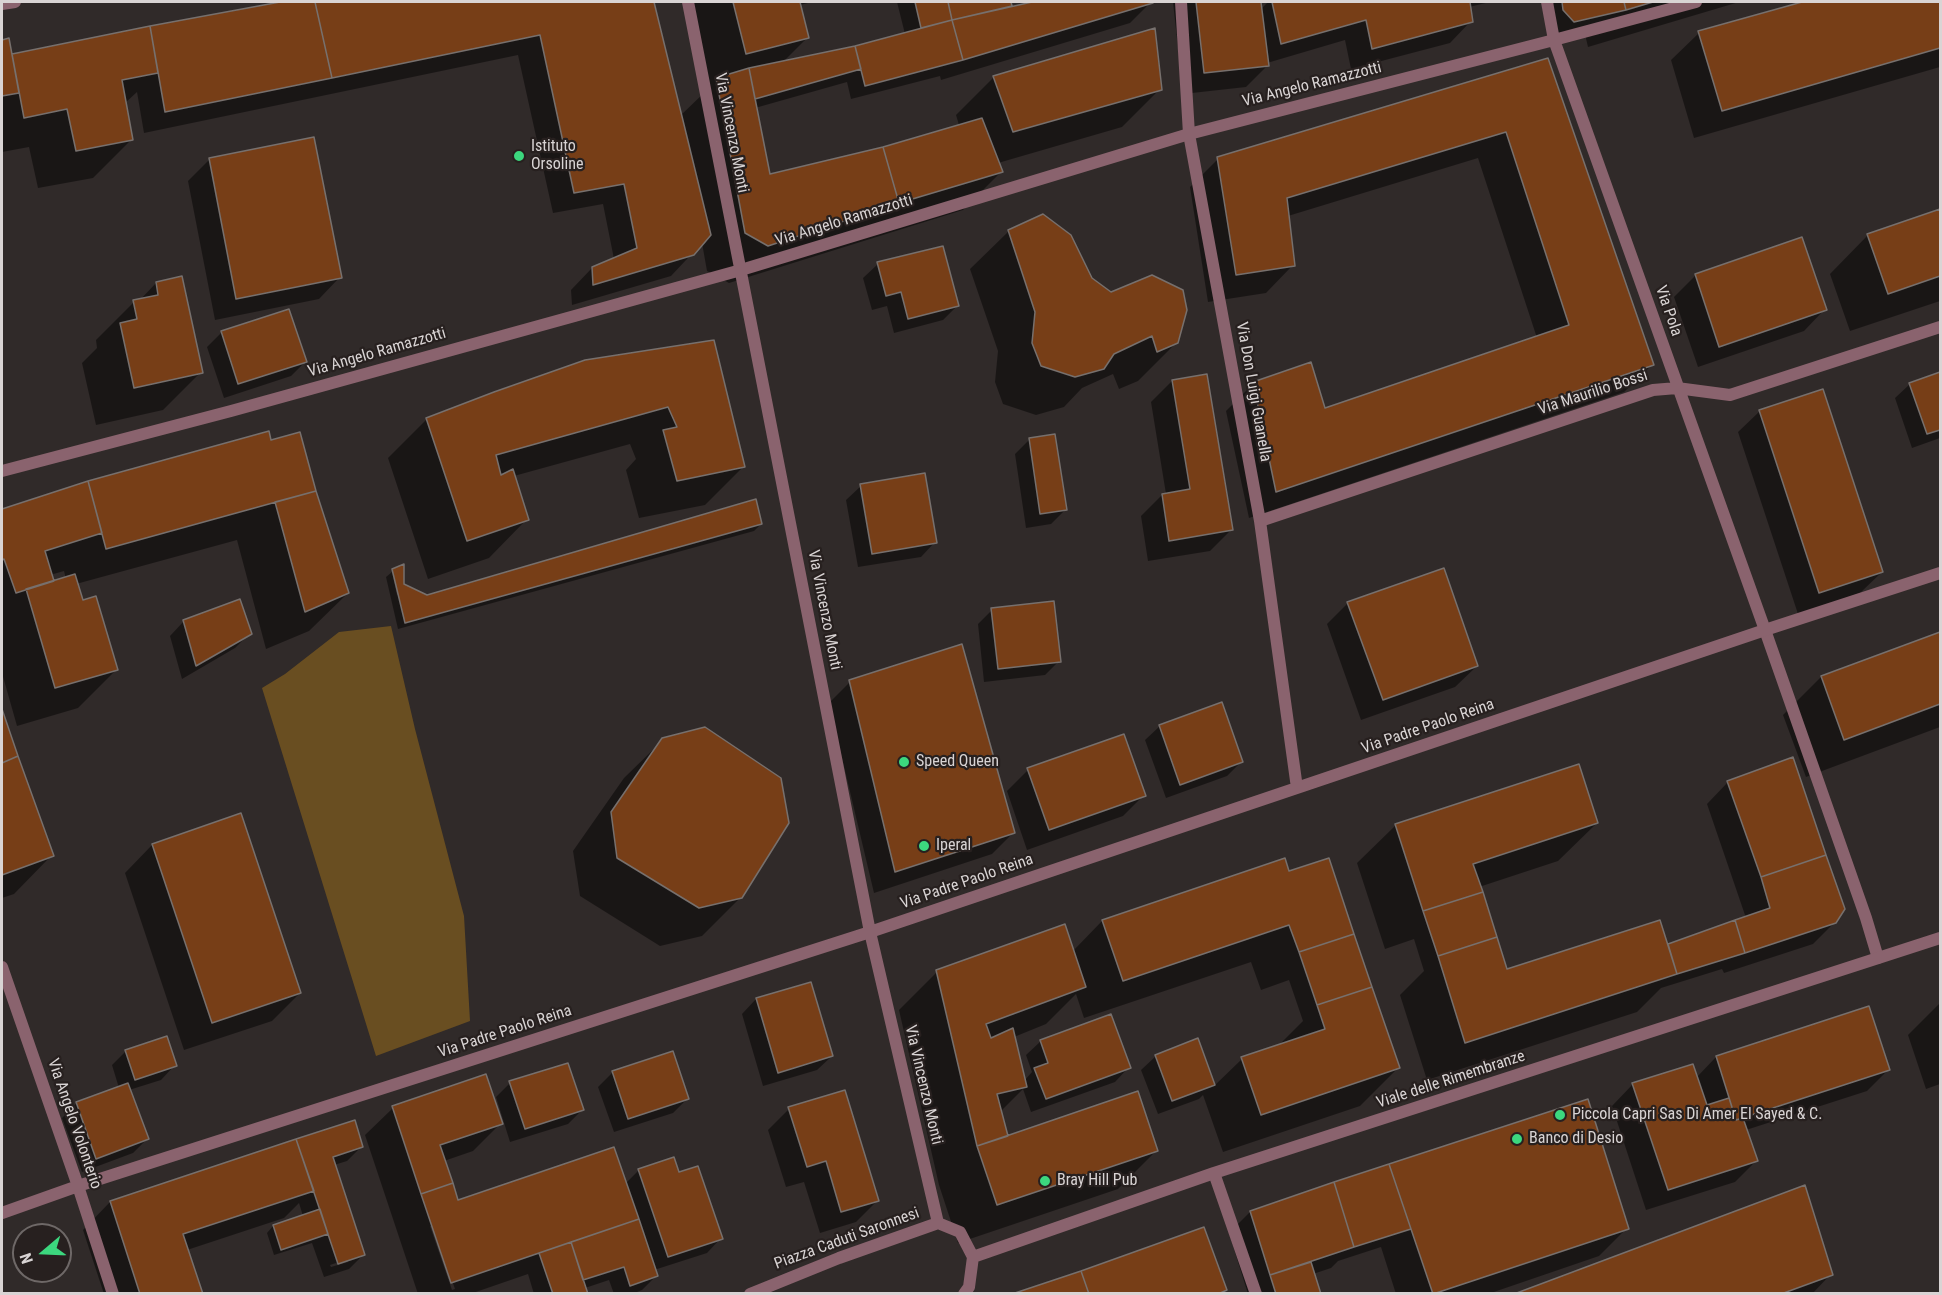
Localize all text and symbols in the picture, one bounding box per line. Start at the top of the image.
street label: Via Angelo Ramazzotti [1240,58,1384,112]
street label: Via Vincenzo Monti [710,71,752,195]
place label: Istituto Orsoline [531,137,583,175]
marker: Istituto Orsoline [512,149,526,163]
street label: Via Angelo Ramazzotti [773,191,915,251]
street label: Via Pola [1650,283,1686,339]
street label: Via Don Luigi Guanella [1231,321,1275,463]
street label: Via Angelo Ramazzotti [306,324,448,382]
street label: Via Maurilio Bossi [1536,366,1650,420]
street label: Via Vincenzo Monti [803,548,845,672]
street label: Via Padre Paolo Reina [1359,695,1497,759]
place label: Speed Queen [916,752,999,772]
marker: Speed Queen [897,755,911,769]
place label: Iperal [936,836,971,856]
marker: Iperal [917,839,931,853]
street label: Via Padre Paolo Reina [898,850,1036,914]
street label: Via Padre Paolo Reina [436,1001,574,1063]
street label: Via Vincenzo Monti [900,1023,946,1147]
street label: Viale delle Rimembranze [1374,1047,1528,1113]
street label: Via Angelo Volonterio [43,1056,105,1192]
place label: Piccola Capri Sas Di Amer El Sayed & C. [1572,1105,1822,1125]
marker: Piccola Capri Sas Di Amer El Sayed & C. [1553,1108,1567,1122]
place label: Banco di Desio [1529,1129,1623,1149]
marker: Banco di Desio [1510,1132,1524,1146]
place label: Bray Hill Pub [1057,1171,1137,1191]
marker: Bray Hill Pub [1038,1174,1052,1188]
street label: Piazza Caduti Saronnesi [772,1204,922,1274]
north arrow [12,1223,72,1283]
text: N [16,1251,37,1266]

